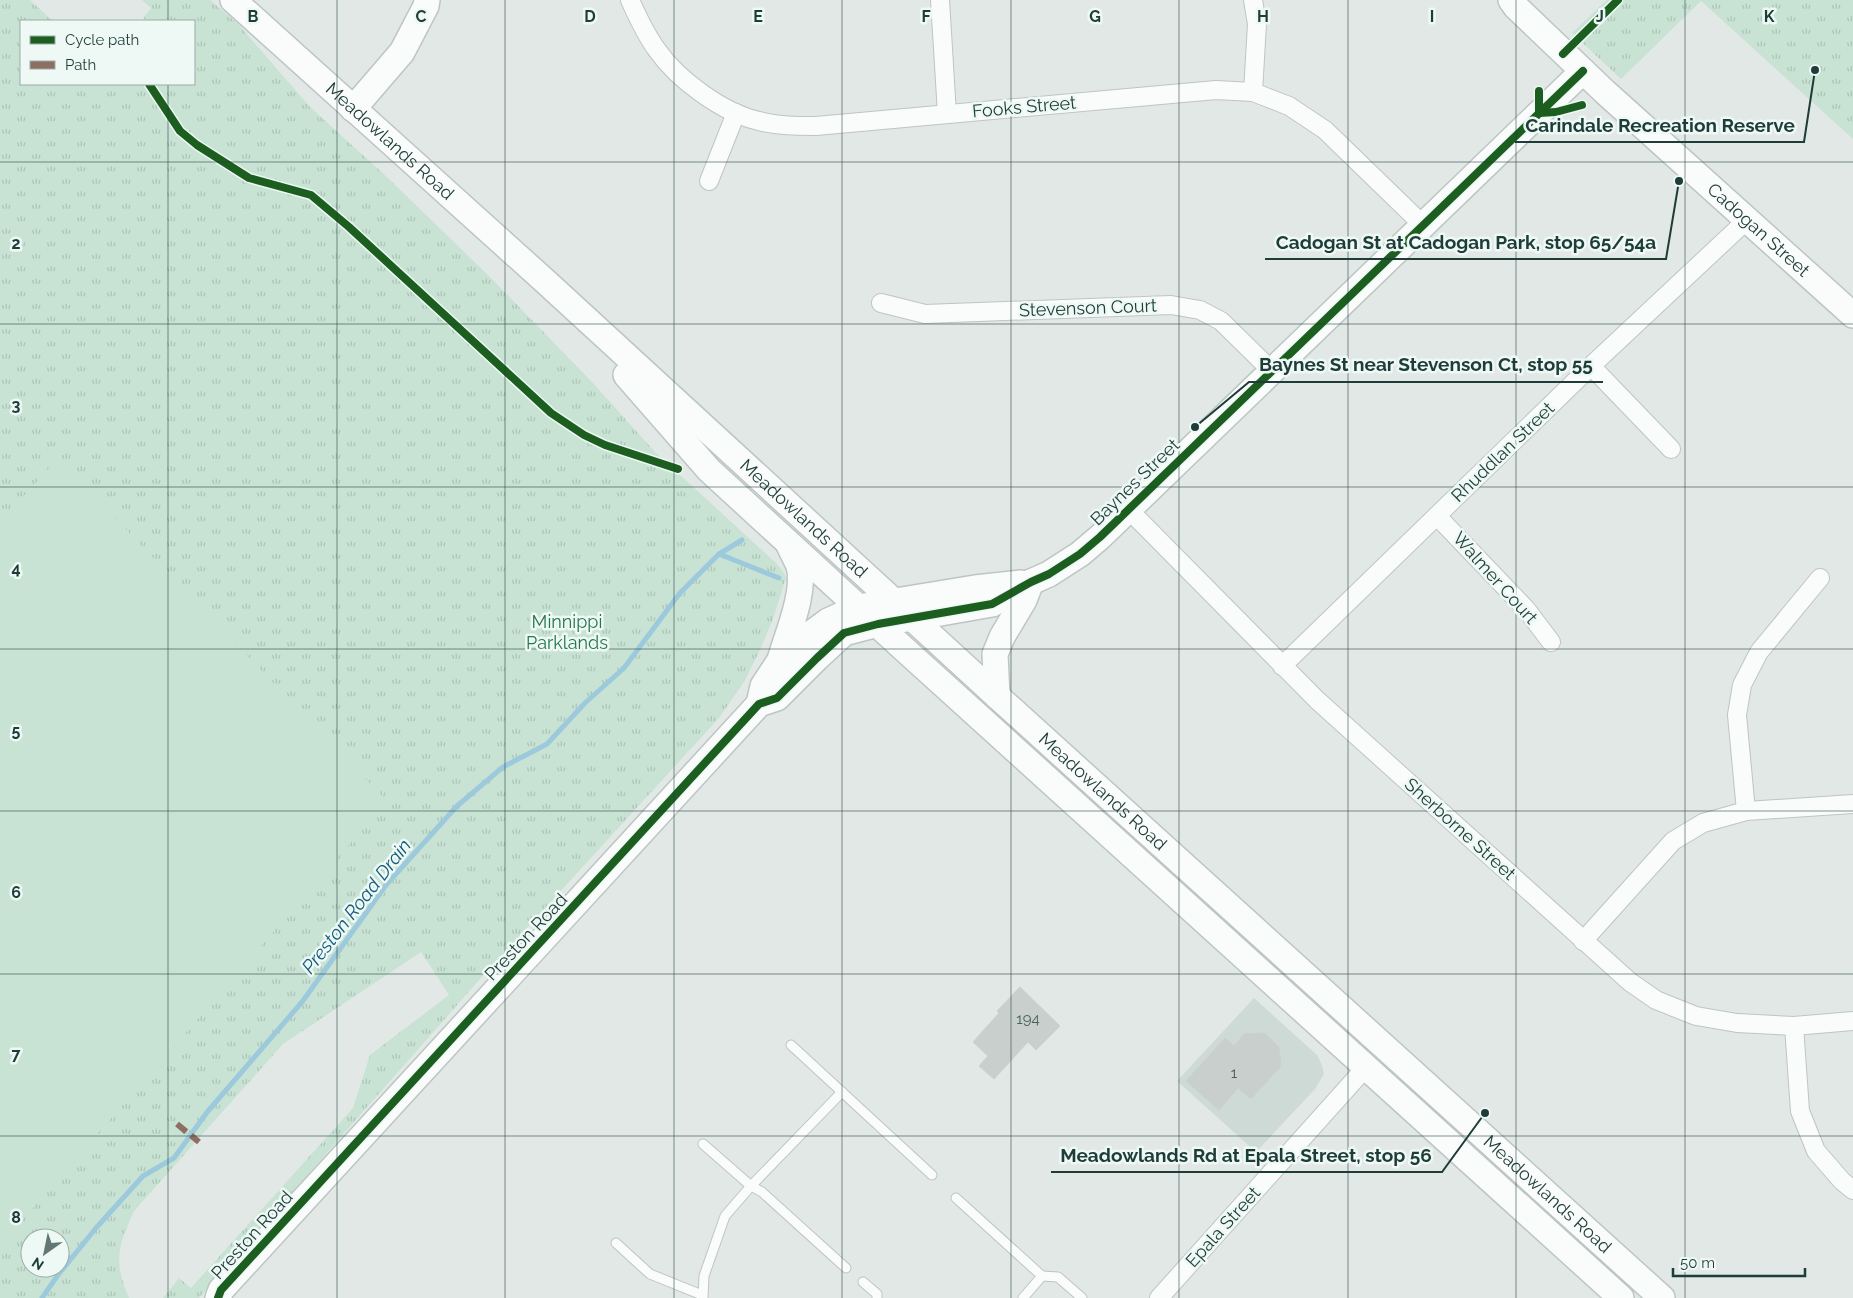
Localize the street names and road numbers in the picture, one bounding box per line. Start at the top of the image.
street label: Meadowlands Road [322,78,458,204]
street label: Fooks Street [971,92,1077,122]
street label: Cadogan Street [1703,178,1814,281]
street label: Stevenson Court [1019,295,1157,320]
street label: Rhuddlan Street [1447,397,1558,506]
street label: Baynes Street [1086,434,1183,529]
street label: Meadowlands Road [736,455,872,582]
street label: Walmer Court [1449,527,1542,628]
street label: Meadowlands Road [1035,728,1171,854]
street label: Sherborne Street [1401,773,1520,884]
street label: Preston Road [480,889,571,985]
street label: Meadowlands Road [1480,1131,1616,1257]
street label: Epala Street [1181,1182,1264,1271]
street label: Preston Road [207,1186,297,1283]

